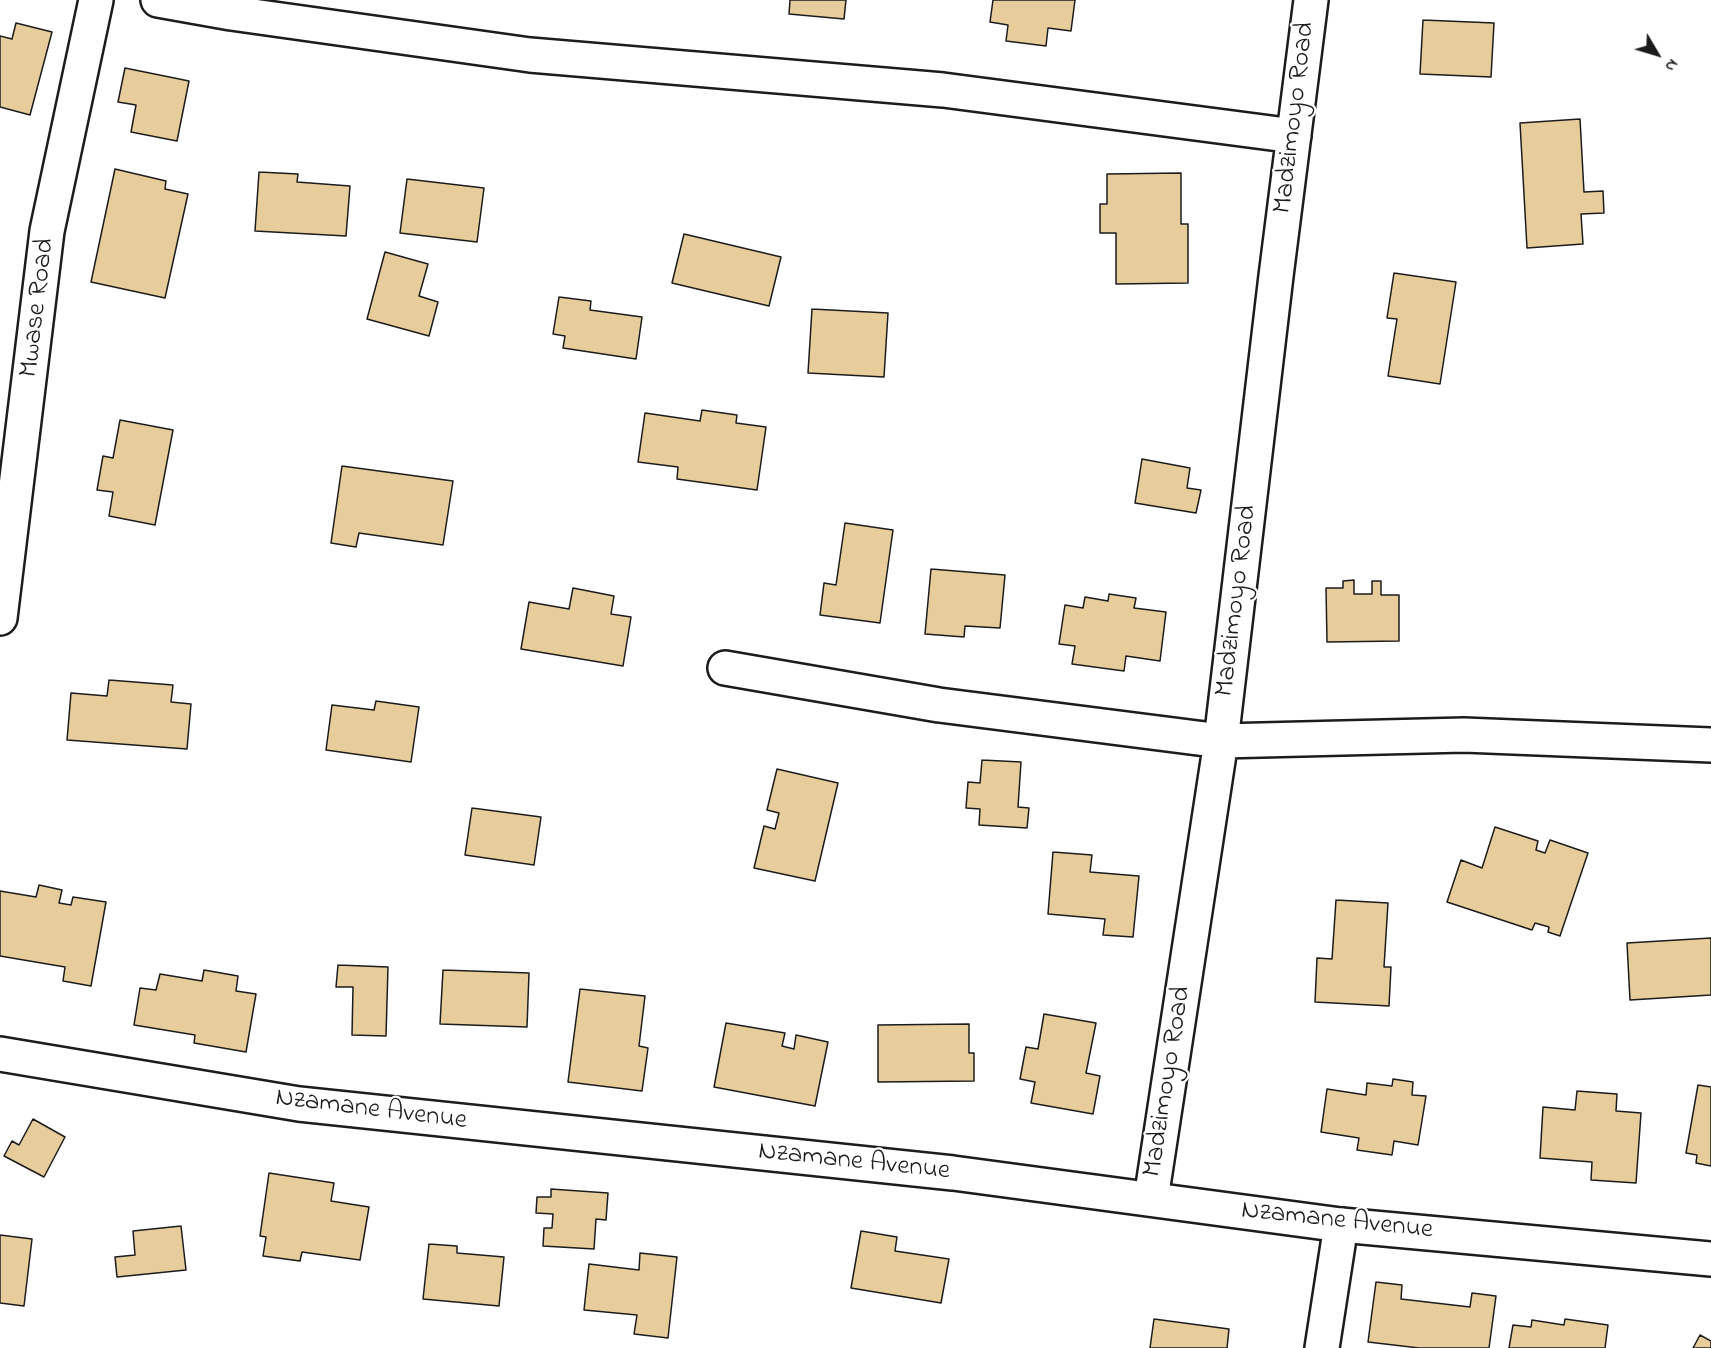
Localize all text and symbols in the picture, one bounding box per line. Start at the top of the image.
street label: Madzimoyo Road [1268,20,1324,216]
north arrow [1627,24,1687,84]
text: N [1658,53,1684,77]
street label: Mwase Road [14,237,64,379]
street label: Madzimoyo Road [1210,503,1266,699]
street label: Madzimoyo Road [1138,984,1200,1180]
street label: Nzamane Avenue [273,1083,469,1139]
street label: Nzamane Avenue [757,1137,951,1189]
street label: Nzamane Avenue [1240,1196,1434,1248]

